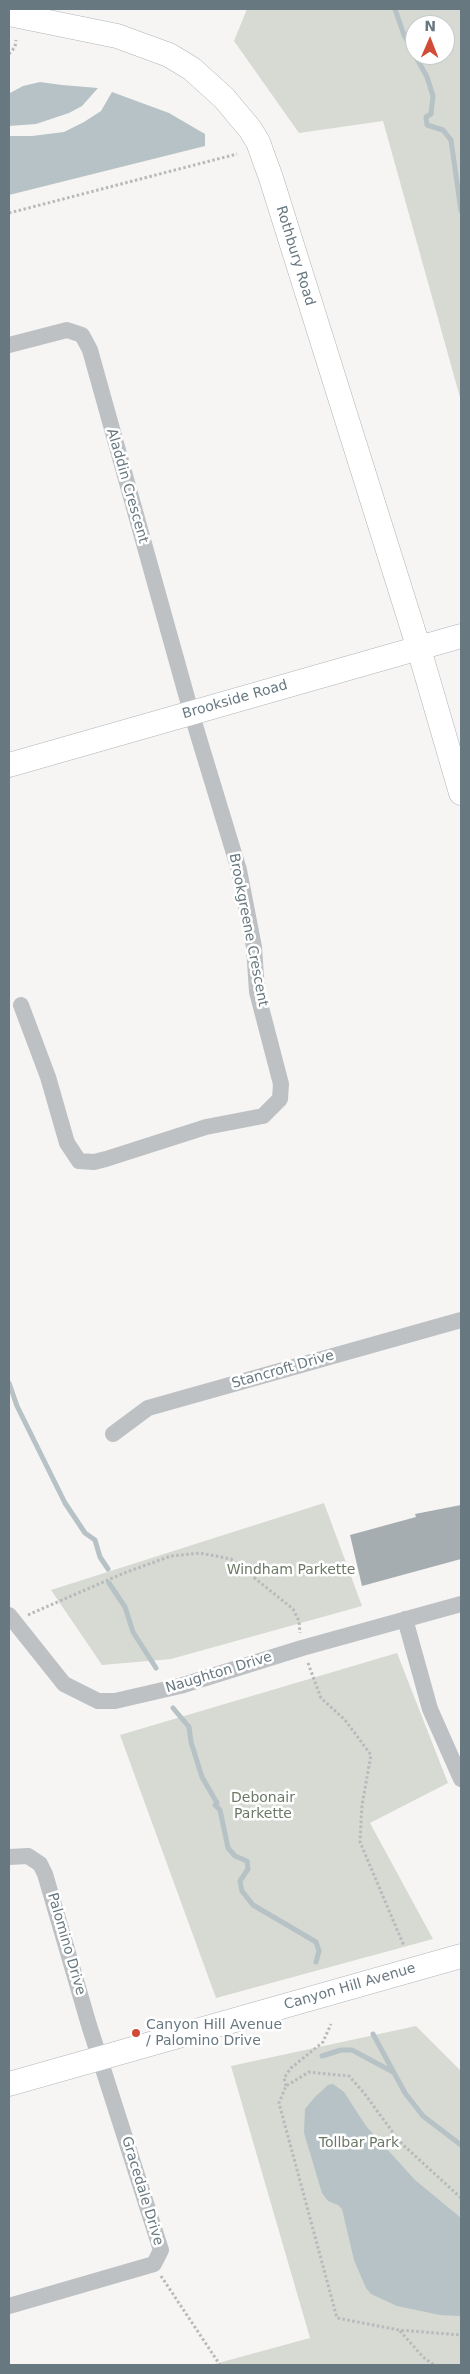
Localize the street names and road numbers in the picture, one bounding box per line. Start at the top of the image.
street label: Rothbury Road [272,204,318,308]
street label: Aladdin Crescent [103,427,151,545]
street label: Brookside Road [181,677,289,723]
street label: Brookgreene Crescent [225,852,271,1008]
street label: Stancroft Drive [230,1347,336,1393]
street label: Naughton Drive [164,1649,274,1697]
street label: Palomino Drive [43,1891,89,1997]
street label: Canyon Hill Avenue [282,1960,418,2014]
street label: Gracedale Drive [117,2134,167,2248]

